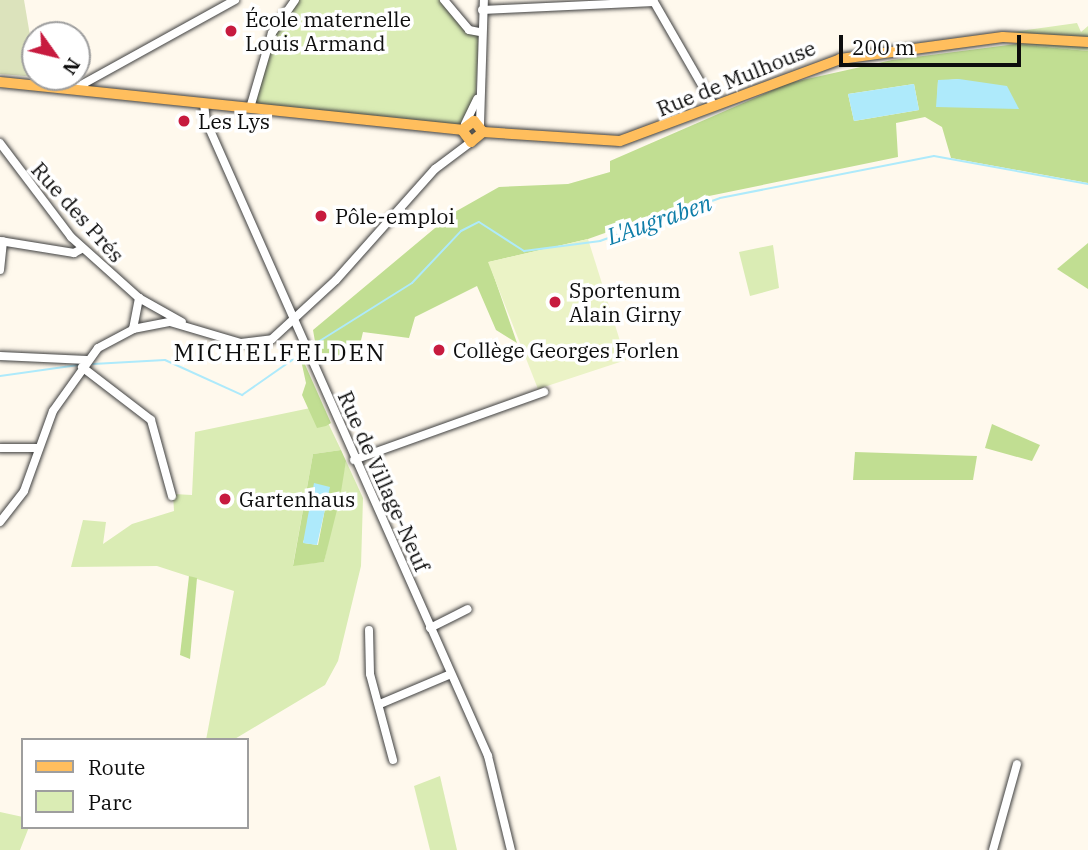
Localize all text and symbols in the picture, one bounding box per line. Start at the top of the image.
place label: École maternelle Louis Armand [245,6,411,56]
north arrow [21,21,91,91]
scale bar [843,21,1025,65]
marker: École maternelle Louis Armand [223,23,239,39]
text: 200 m [852,33,915,61]
street label: Rue de Mulhouse [653,35,819,121]
text: N [58,54,86,80]
place label: Les Lys [198,108,270,134]
marker: Les Lys [176,113,192,129]
street label: Rue des Prés [26,157,130,267]
water label: L'Augraben [603,188,715,250]
place label: Pôle-emploi [335,203,455,229]
marker: Pôle-emploi [313,208,329,224]
place label: Sportenum Alain Girny [569,277,681,327]
marker: Sportenum Alain Girny [547,294,563,310]
place label: Collège Georges Forlen [453,337,679,363]
district label: MICHELFELDEN [175,339,385,367]
marker: Collège Georges Forlen [431,342,447,358]
street label: Rue de Village-Neuf [333,387,435,575]
place label: Gartenhaus [239,486,355,512]
marker: Gartenhaus [217,491,233,507]
legend [21,738,248,829]
text: Route [88,753,145,781]
text: Parc [88,788,132,816]

